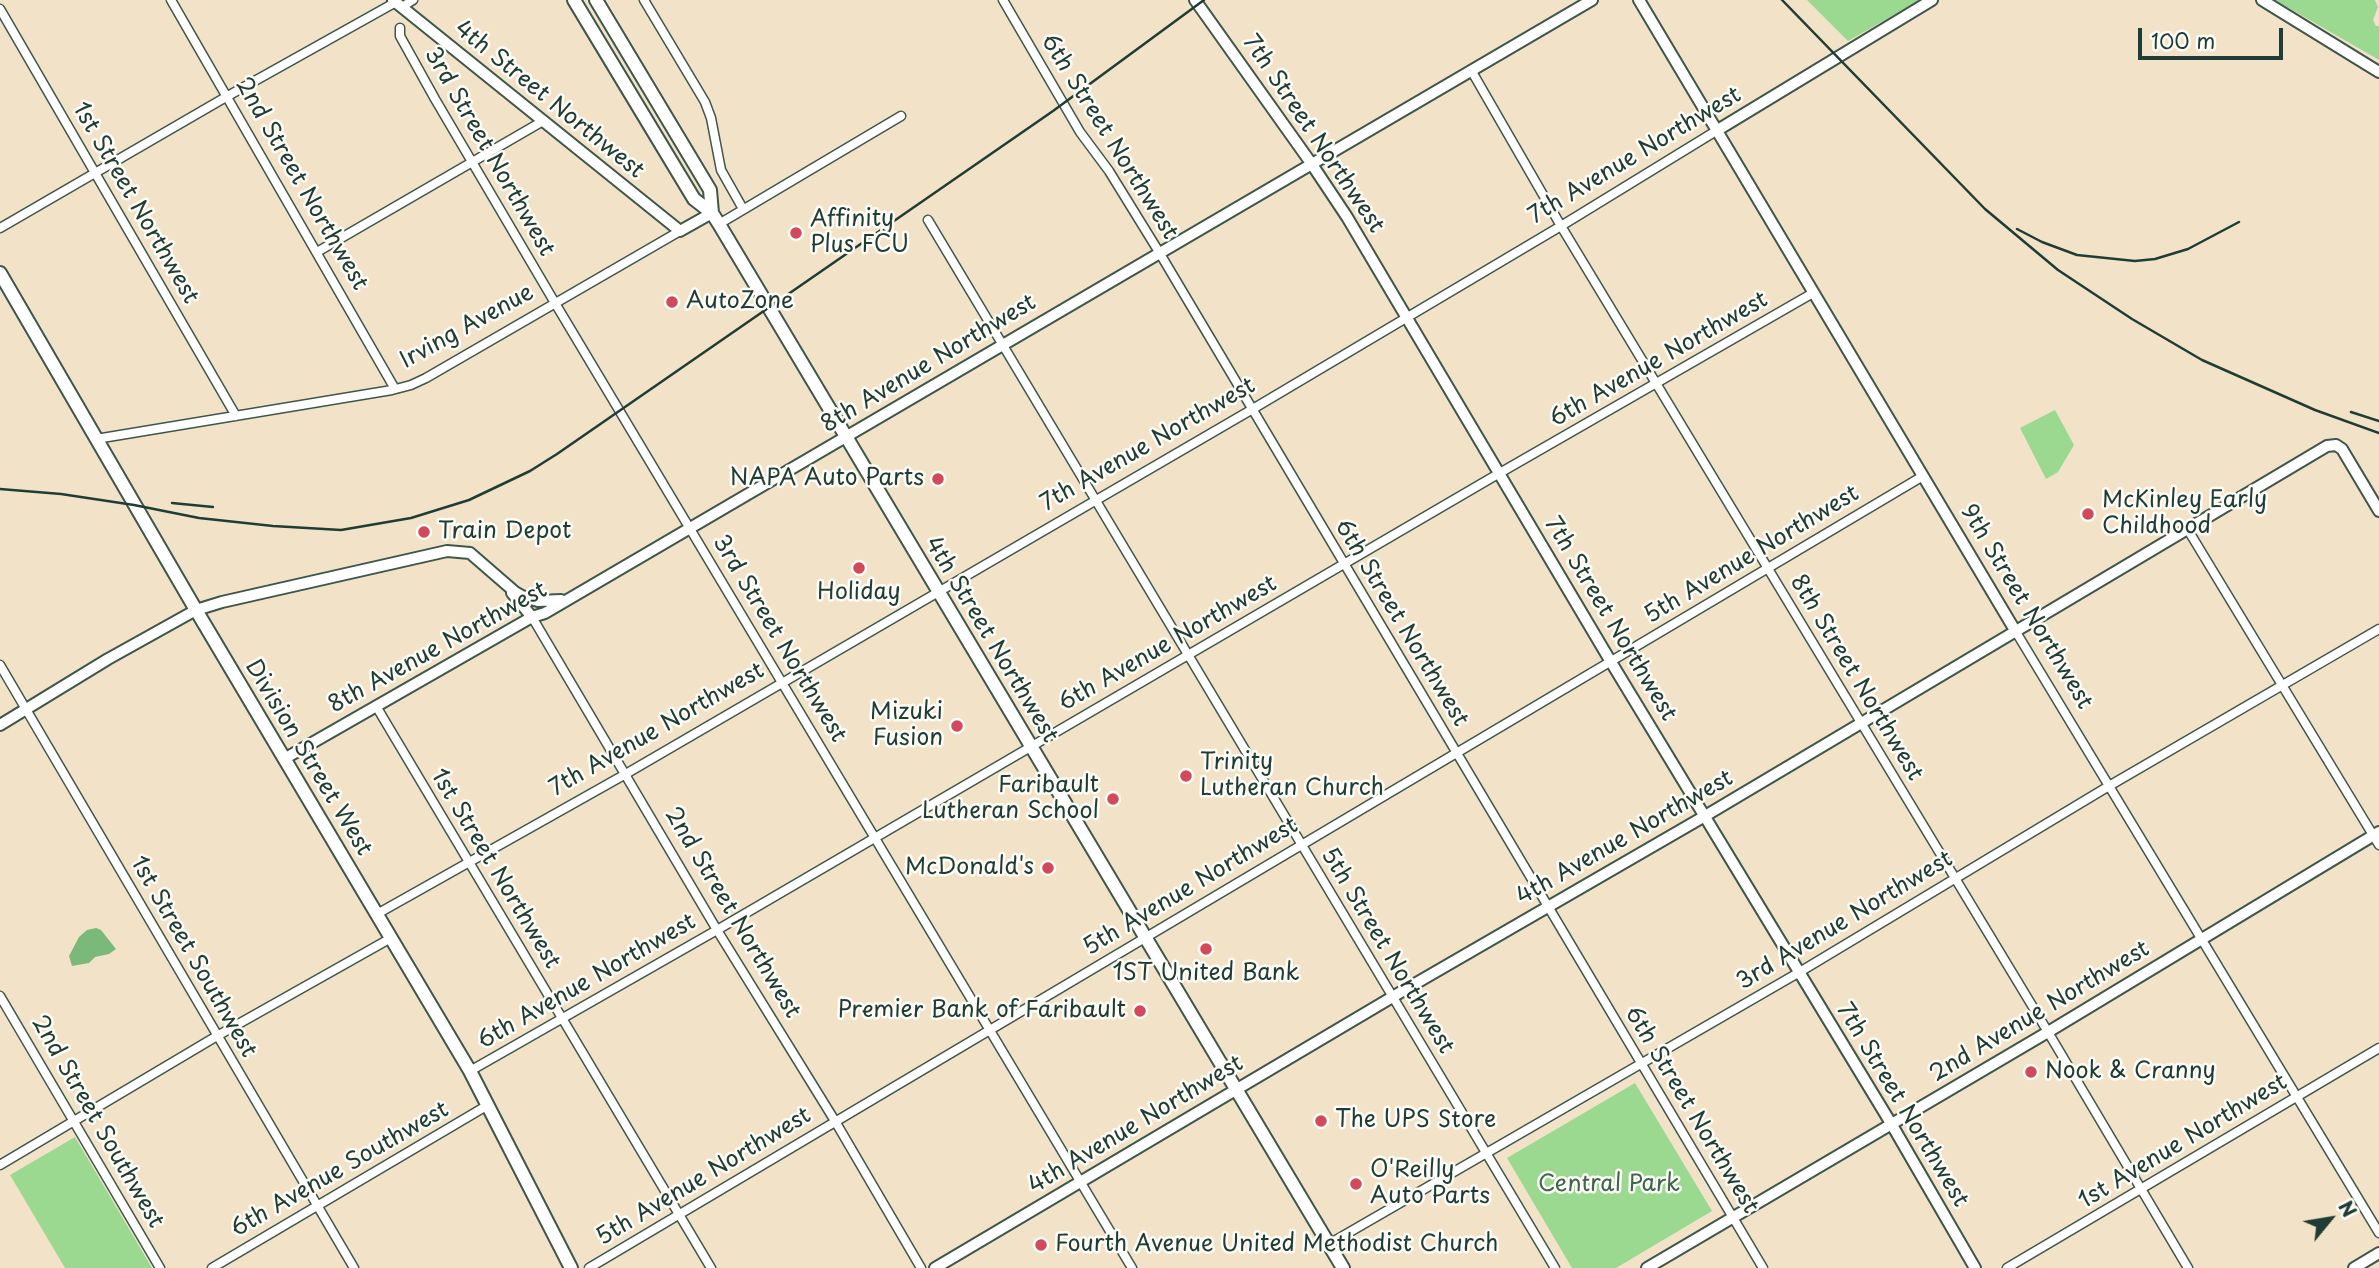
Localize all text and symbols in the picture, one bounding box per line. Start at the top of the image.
scale bar [2141,14,2286,58]
street label: 4th Street Northwest [449,15,649,185]
text: 100 m [2151,24,2215,56]
street label: 6th Street Northwest [1034,29,1184,245]
street label: 7th Street Northwest [1236,30,1390,238]
street label: 3rd Street Northwest [418,43,560,261]
street label: 2nd Street Northwest [229,73,373,295]
street label: 7th Avenue Northwest [1524,81,1746,231]
street label: 1st Street Northwest [66,97,204,309]
place label: Affinity Plus FCU [810,206,909,260]
marker: Affinity Plus FCU [788,225,804,241]
street label: Irving Avenue [395,279,539,375]
street label: 6th Avenue Northwest [1545,286,1773,434]
place label: AutoZone [686,288,794,316]
street label: 8th Avenue Northwest [817,289,1041,439]
marker: AutoZone [664,294,680,310]
street label: 7th Avenue Northwest [1036,372,1260,518]
place label: NAPA Auto Parts [730,465,924,493]
marker: NAPA Auto Parts [930,471,946,487]
street label: 5th Avenue Northwest [1640,480,1864,630]
place label: McKinley Early Childhood [2102,487,2267,541]
street label: 9th Street Northwest [1954,500,2098,714]
marker: McKinley Early Childhood [2080,506,2096,522]
street label: 7th Street Northwest [1538,512,1682,726]
street label: 6th Street Northwest [1328,514,1474,732]
place label: Train Depot [438,518,571,546]
marker: Train Depot [416,524,432,540]
street label: 3rd Street Northwest [706,530,852,748]
street label: 4th Street Northwest [919,532,1063,748]
marker: Holiday [851,560,867,576]
street label: 6th Avenue Northwest [1054,570,1282,718]
street label: 8th Street Northwest [1784,570,1928,786]
street label: 8th Avenue Northwest [324,576,552,720]
place label: Holiday [817,579,901,607]
street label: Division Street West [238,655,378,861]
street label: 7th Avenue Northwest [545,657,769,803]
place label: Mizuki Fusion [870,699,943,753]
marker: Mizuki Fusion [949,718,965,734]
place label: Trinity Lutheran Church [1200,749,1384,803]
street label: 1st Street Northwest [424,764,566,974]
street label: 4th Avenue Northwest [1512,765,1738,911]
marker: Trinity Lutheran Church [1178,768,1194,784]
place label: Faribault Lutheran School [922,772,1099,826]
marker: Faribault Lutheran School [1105,791,1121,807]
street label: 2nd Street Northwest [658,802,806,1024]
street label: 5th Avenue Northwest [1079,812,1303,962]
street label: 5th Street Northwest [1315,843,1459,1059]
street label: 3rd Avenue Northwest [1732,846,1958,996]
street label: 1st Street Southwest [124,851,262,1063]
place label: McDonald's [905,854,1034,882]
marker: McDonald's [1040,860,1056,876]
street label: 6th Avenue Northwest [473,908,701,1056]
street label: 2nd Avenue Northwest [1925,935,2155,1089]
marker: 1ST United Bank [1198,941,1214,957]
place label: 1ST United Bank [1113,960,1299,988]
place label: Premier Bank of Faribault [838,997,1126,1025]
street label: 7th Street Northwest [1830,998,1974,1212]
street label: 6th Street Northwest [1618,1001,1764,1219]
marker: Premier Bank of Faribault [1132,1003,1148,1019]
street label: 2nd Street Southwest [25,1011,169,1233]
street label: 4th Avenue Northwest [1024,1050,1248,1200]
place label: Nook & Cranny [2045,1058,2216,1086]
marker: Nook & Cranny [2023,1064,2039,1080]
street label: 1st Avenue Northwest [2074,1069,2292,1215]
street label: 6th Avenue Southwest [226,1096,454,1244]
street label: 5th Avenue Northwest [592,1102,816,1252]
place label: The UPS Store [1335,1107,1496,1135]
marker: The UPS Store [1313,1113,1329,1129]
place label: O'Reilly Auto Parts [1370,1157,1490,1211]
park label: Central Park [1538,1171,1680,1199]
marker: O'Reilly Auto Parts [1348,1176,1364,1192]
north arrow [2295,1184,2365,1254]
text: N [2332,1195,2364,1222]
place label: Fourth Avenue United Methodist Church [1055,1231,1498,1259]
marker: Fourth Avenue United Methodist Church [1033,1237,1049,1253]

